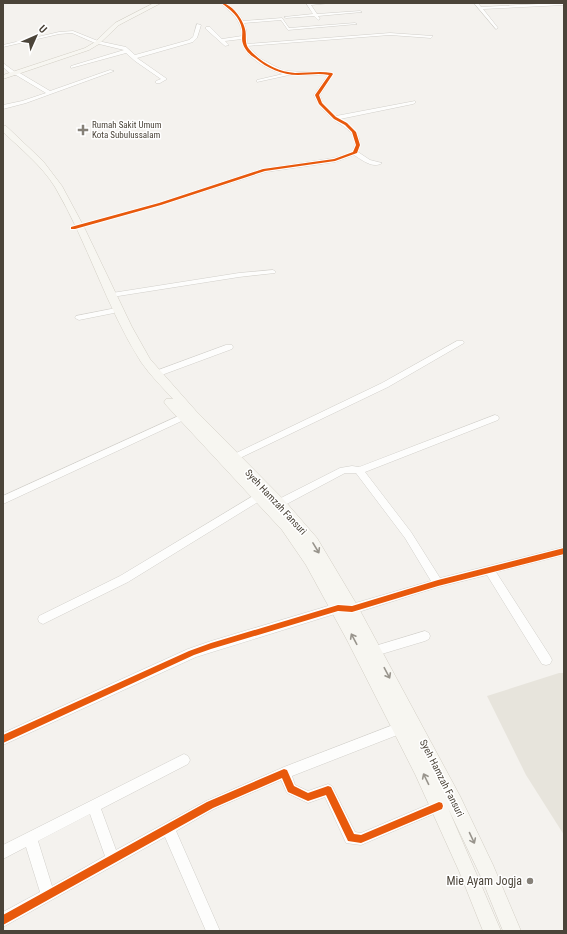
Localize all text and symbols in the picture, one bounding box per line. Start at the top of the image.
north arrow [16,16,56,56]
text: U [36,22,50,36]
place label: Rumah Sakit Umum Kota Subulussalam [92,120,162,140]
marker: Rumah Sakit Umum Kota Subulussalam [77,124,89,136]
street label: Syeh Hamzah Fansuri [243,467,309,537]
one-way arrow [312,542,320,554]
one-way arrow [350,633,358,645]
one-way arrow [384,667,391,679]
street label: Syeh Hamzah Fansuri [418,738,466,818]
one-way arrow [422,774,430,786]
one-way arrow [469,832,476,844]
place label: Mie Ayam Jogja [447,874,522,888]
marker: Mie Ayam Jogja [525,876,535,886]

